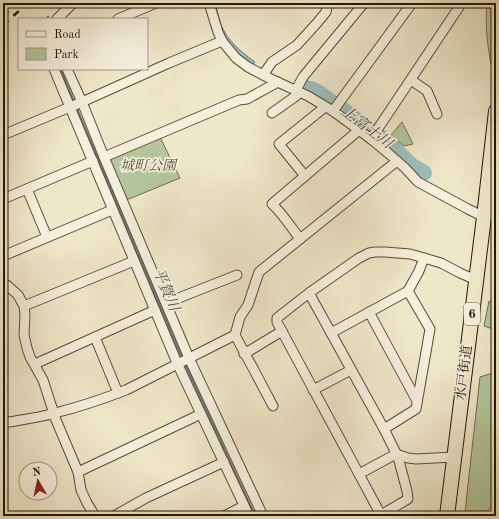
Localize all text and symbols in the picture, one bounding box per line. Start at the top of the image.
legend [18,18,148,70]
text: Road [54,29,81,41]
text: Park [54,49,79,61]
water label: 上富士川 [338,102,397,153]
park label: 城町公園 [120,158,178,173]
water label: 平賀川 [149,266,183,315]
road number: 6 [464,303,480,325]
street label: 水戸街道 [453,344,474,402]
north arrow [18,461,58,501]
text: N [32,466,42,479]

